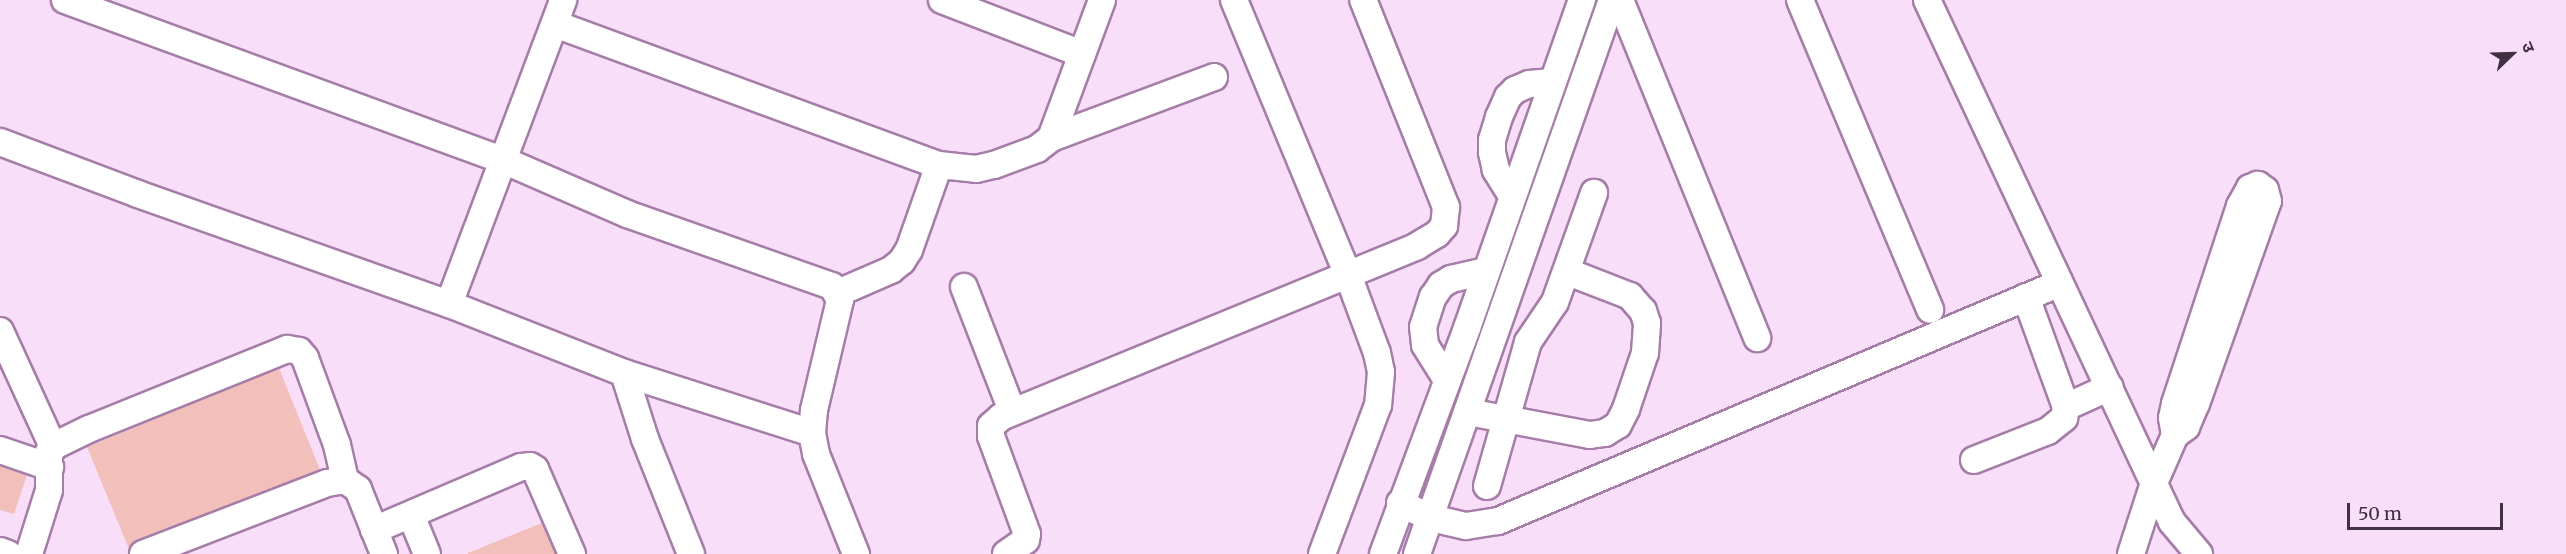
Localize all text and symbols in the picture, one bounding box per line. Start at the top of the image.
north arrow [2482,24,2542,84]
text: उ [2518,39,2540,55]
scale bar [2350,491,2506,529]
text: 50 m [2358,502,2402,525]

